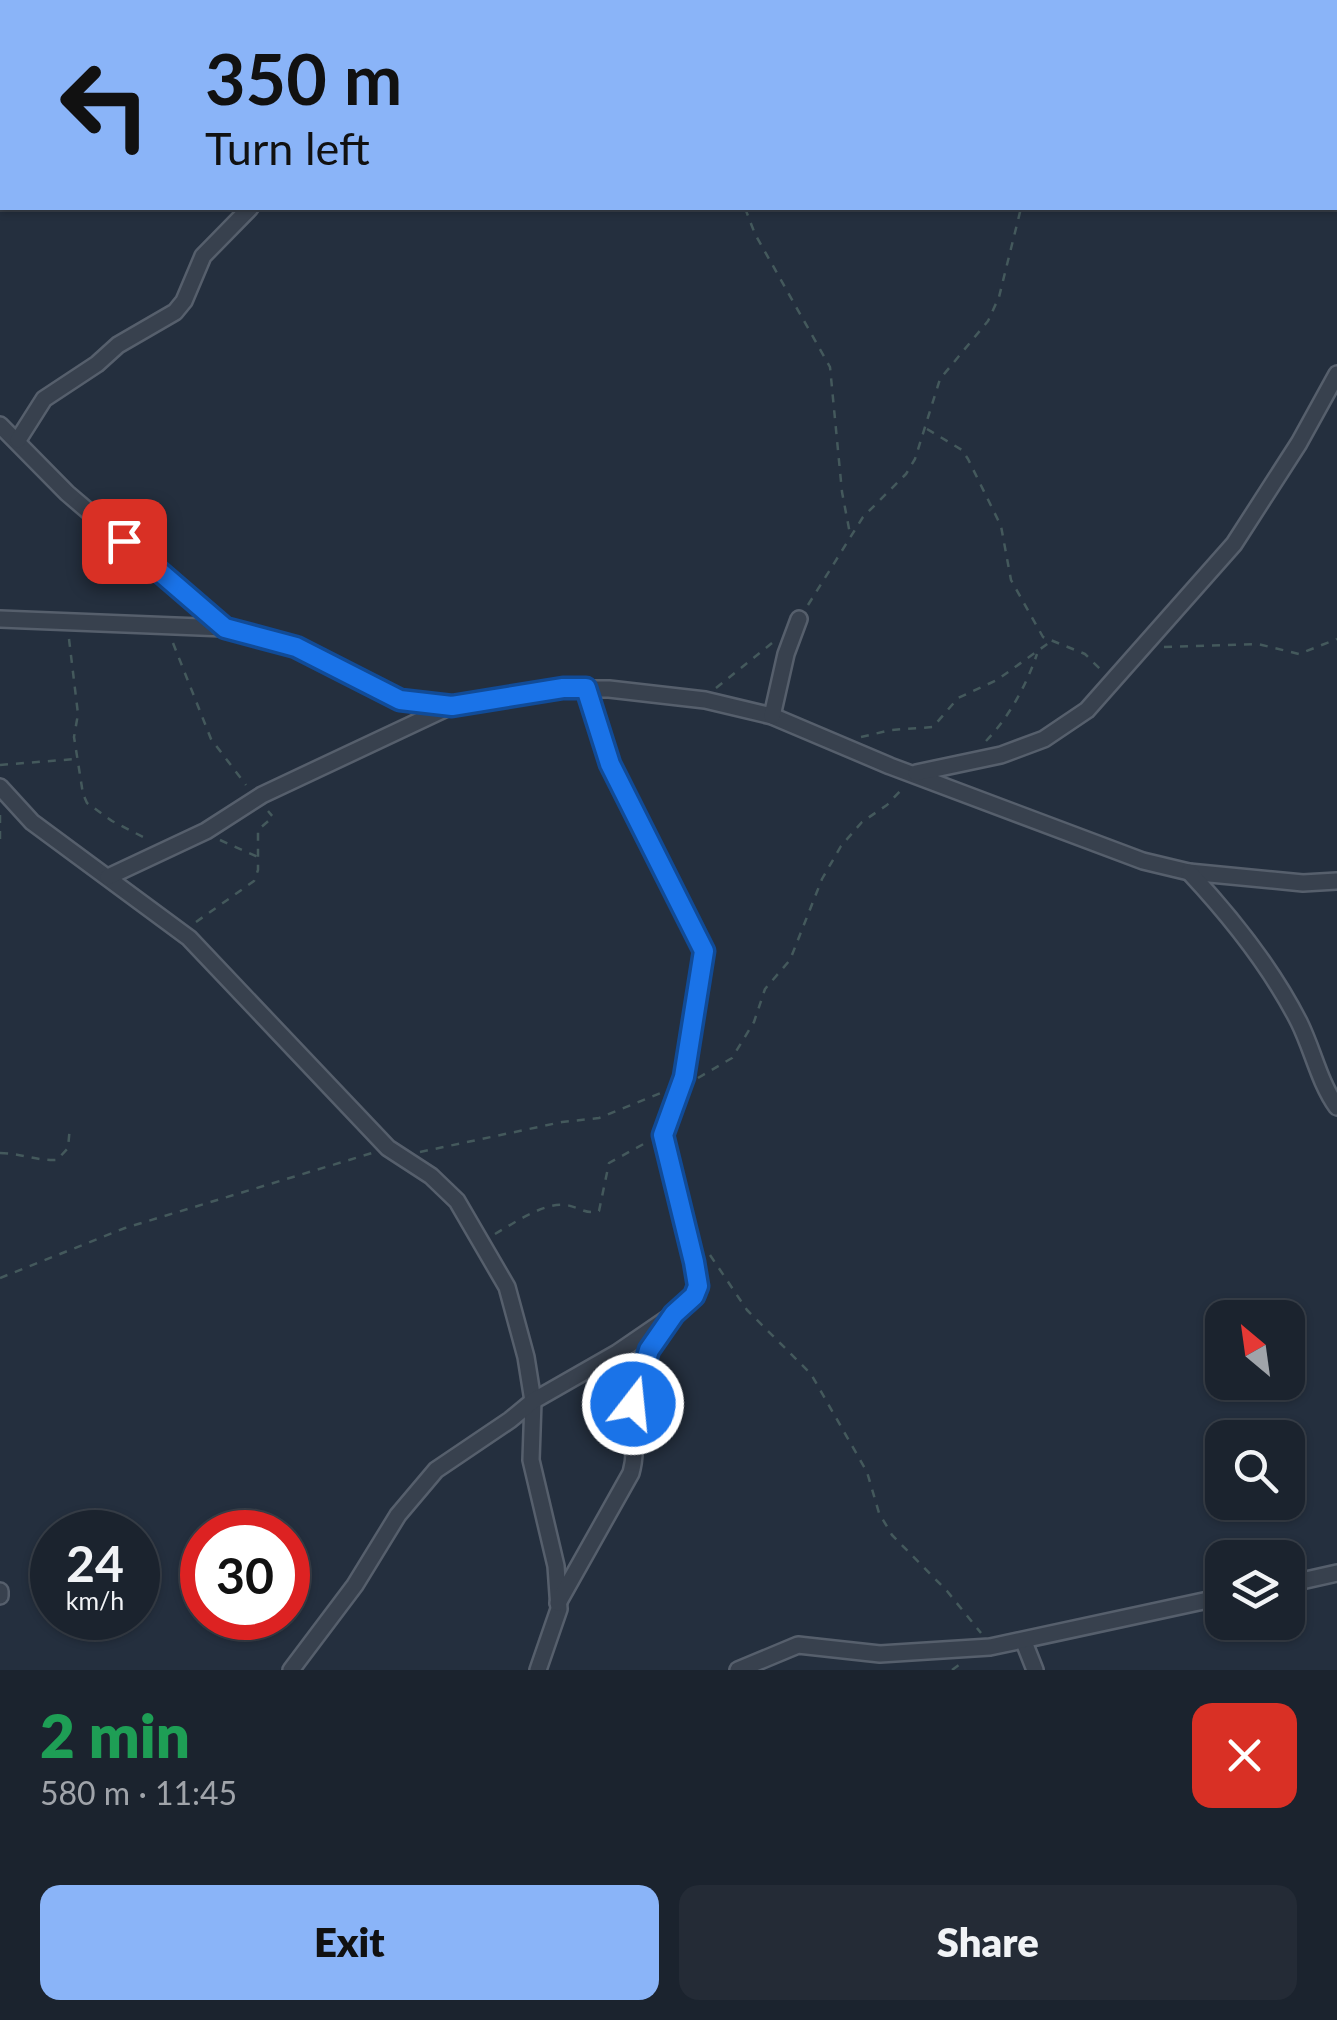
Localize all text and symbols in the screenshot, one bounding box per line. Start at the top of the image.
text: 350 m [205,36,402,120]
icon: left [40,40,170,170]
text: Turn left [205,121,370,175]
pin [82,499,167,584]
icon: arrive [97,514,152,569]
north arrow [1205,1300,1305,1400]
map controls [1205,1300,1305,1640]
position arrow [581,1352,685,1456]
button: search [1205,1420,1305,1520]
speed limit sign: 30 [180,1510,310,1640]
text: 24 [66,1533,124,1593]
button: layers [1205,1540,1305,1640]
text: km/h [66,1585,124,1615]
text: 2 min [40,1699,190,1771]
button: close [1192,1703,1297,1808]
text: 580 m · 11:45 [40,1773,237,1812]
button: Exit [40,1885,659,2000]
button: Share [679,1885,1297,2000]

